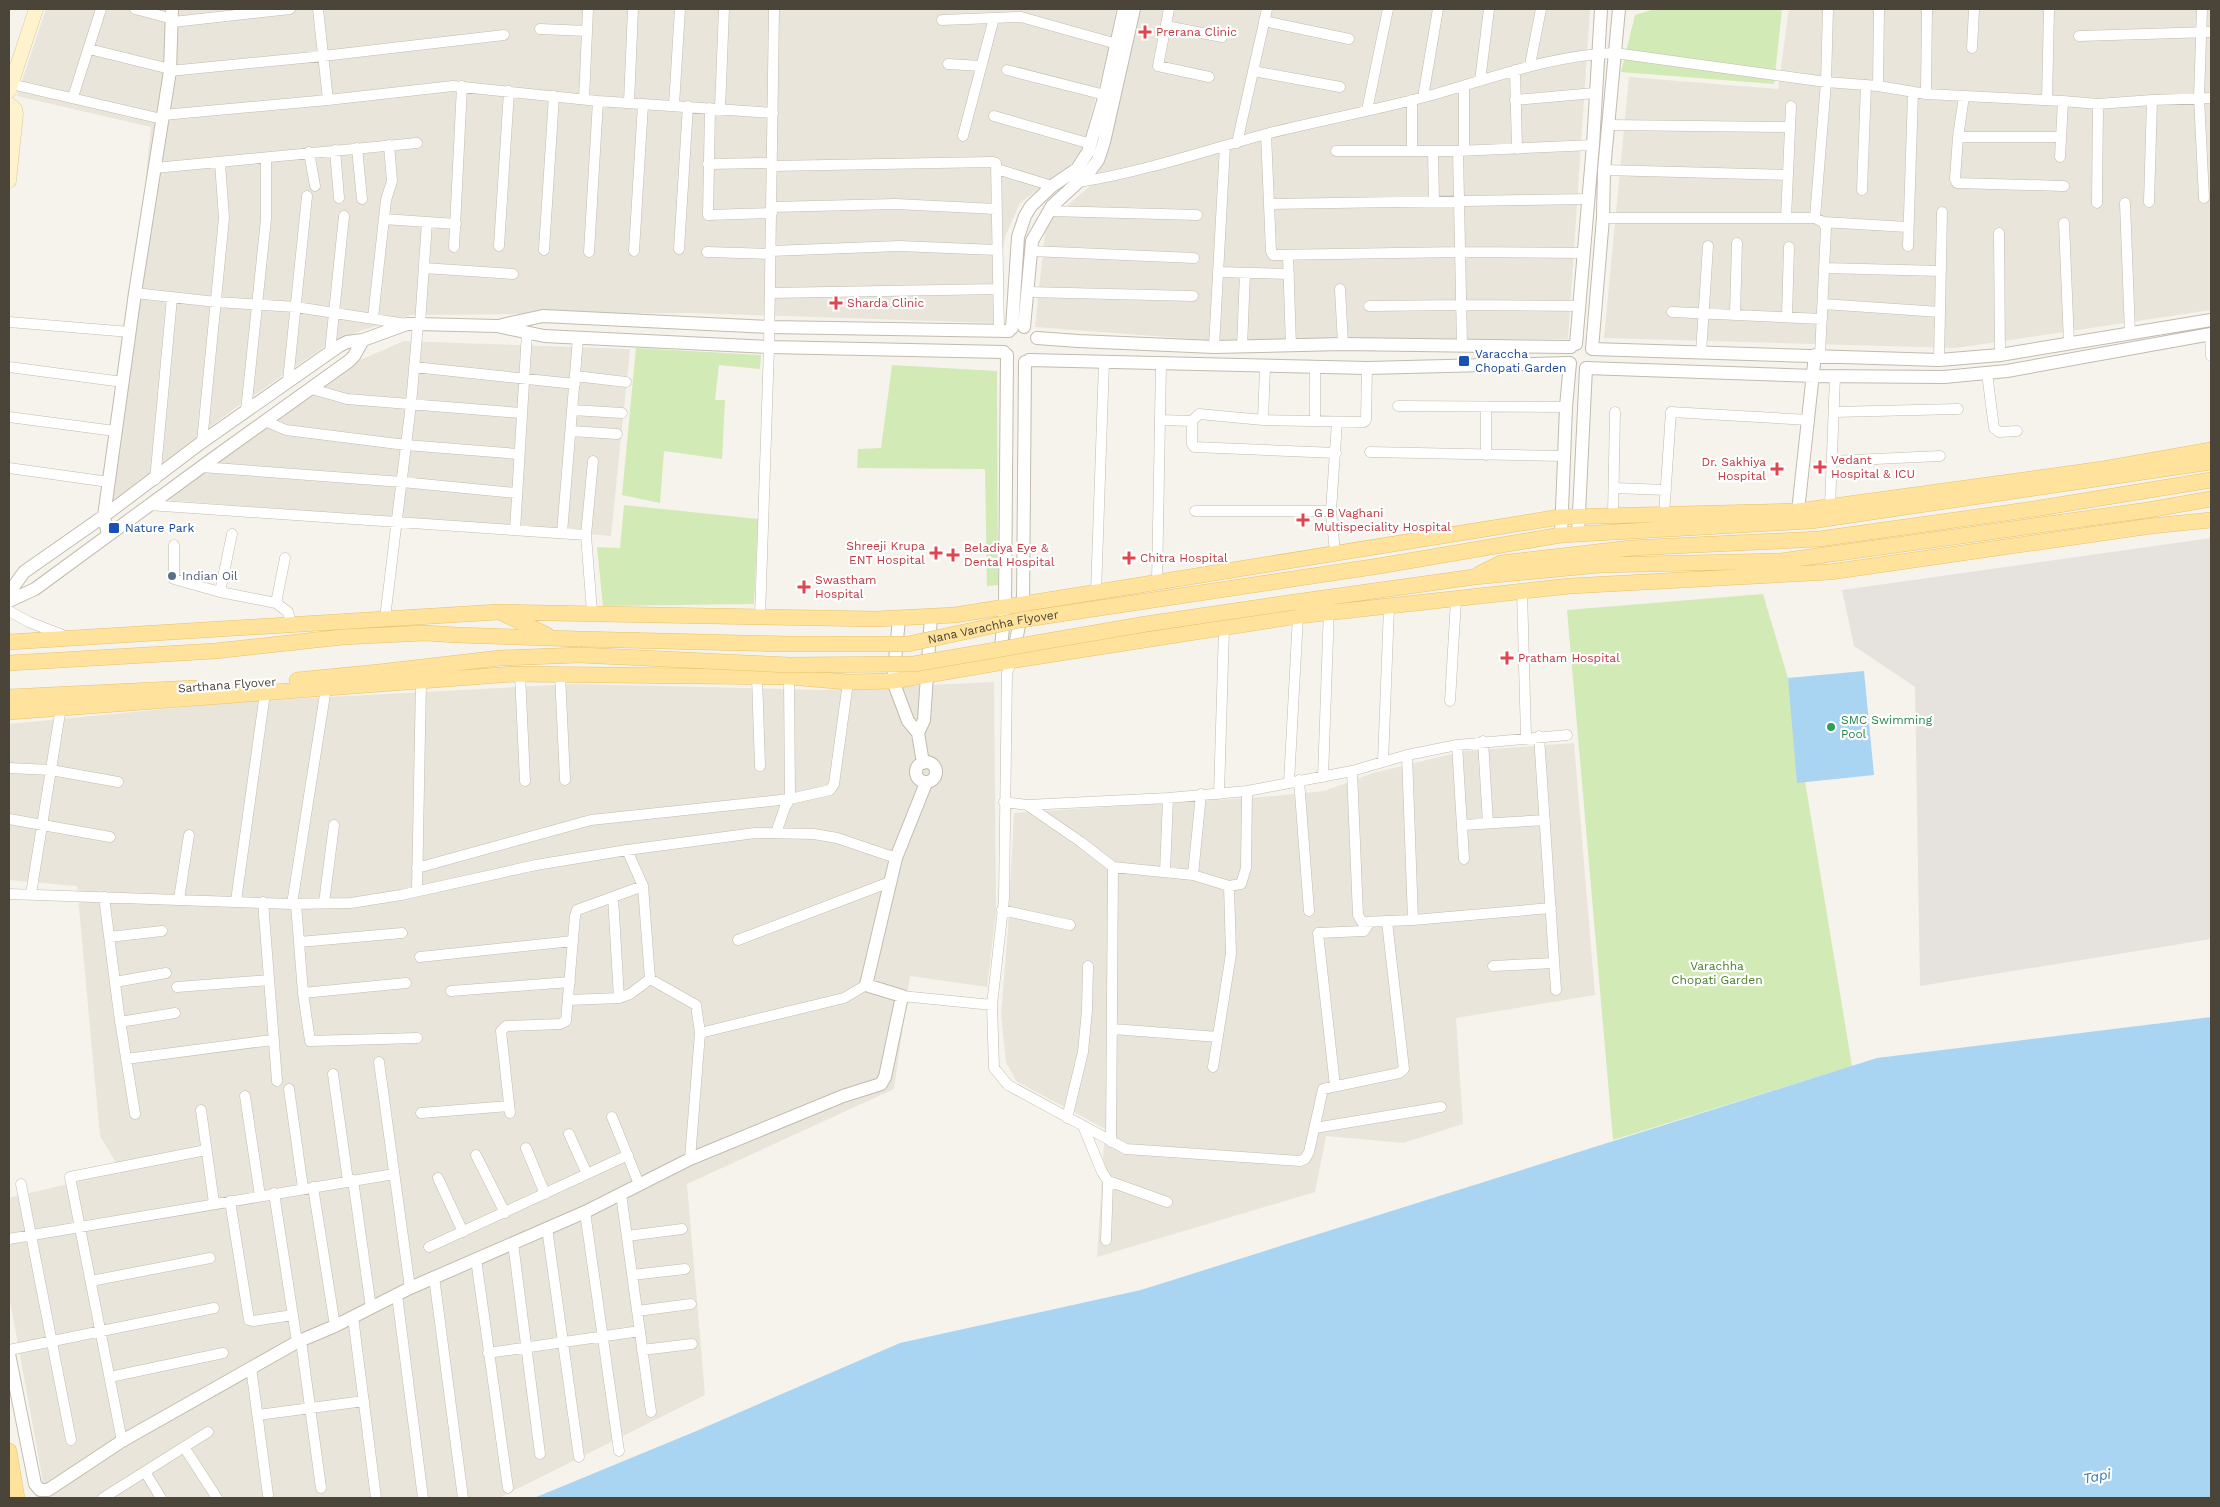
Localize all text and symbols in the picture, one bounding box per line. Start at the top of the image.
marker: Prerana Clinic [1138,25,1152,39]
place label: Prerana Clinic [1156,25,1237,39]
marker: Sharda Clinic [829,296,843,310]
place label: Sharda Clinic [847,296,924,310]
place label: Varaccha Chopati Garden [1475,347,1566,375]
marker: Varaccha Chopati Garden [1457,354,1471,368]
place label: Vedant Hospital & ICU [1831,453,1915,481]
place label: Dr. Sakhiya Hospital [1702,455,1766,483]
marker: Vedant Hospital & ICU [1813,460,1827,474]
marker: Dr. Sakhiya Hospital [1770,462,1784,476]
place label: G B Vaghani Multispeciality Hospital [1314,506,1451,534]
marker: G B Vaghani Multispeciality Hospital [1296,513,1310,527]
marker: Nature Park [107,521,121,535]
place label: Nature Park [125,521,194,535]
place label: Shreeji Krupa ENT Hospital [846,539,925,567]
place label: Beladiya Eye & Dental Hospital [964,541,1055,569]
marker: Shreeji Krupa ENT Hospital [929,546,943,560]
marker: Beladiya Eye & Dental Hospital [946,548,960,562]
marker: Chitra Hospital [1122,551,1136,565]
place label: Chitra Hospital [1140,551,1228,565]
place label: Indian Oil [182,569,238,583]
marker: Indian Oil [166,570,178,582]
place label: Swastham Hospital [815,573,876,601]
marker: Swastham Hospital [797,580,811,594]
street label: Nana Varachha Flyover [927,607,1060,647]
marker: Pratham Hospital [1500,651,1514,665]
place label: Pratham Hospital [1518,651,1620,665]
street label: Sarthana Flyover [177,675,277,695]
place label: SMC Swimming Pool [1841,713,1933,741]
marker: SMC Swimming Pool [1825,721,1837,733]
park label: Varachha Chopati Garden [1671,959,1763,987]
water label: Tapi [2082,1465,2113,1487]

